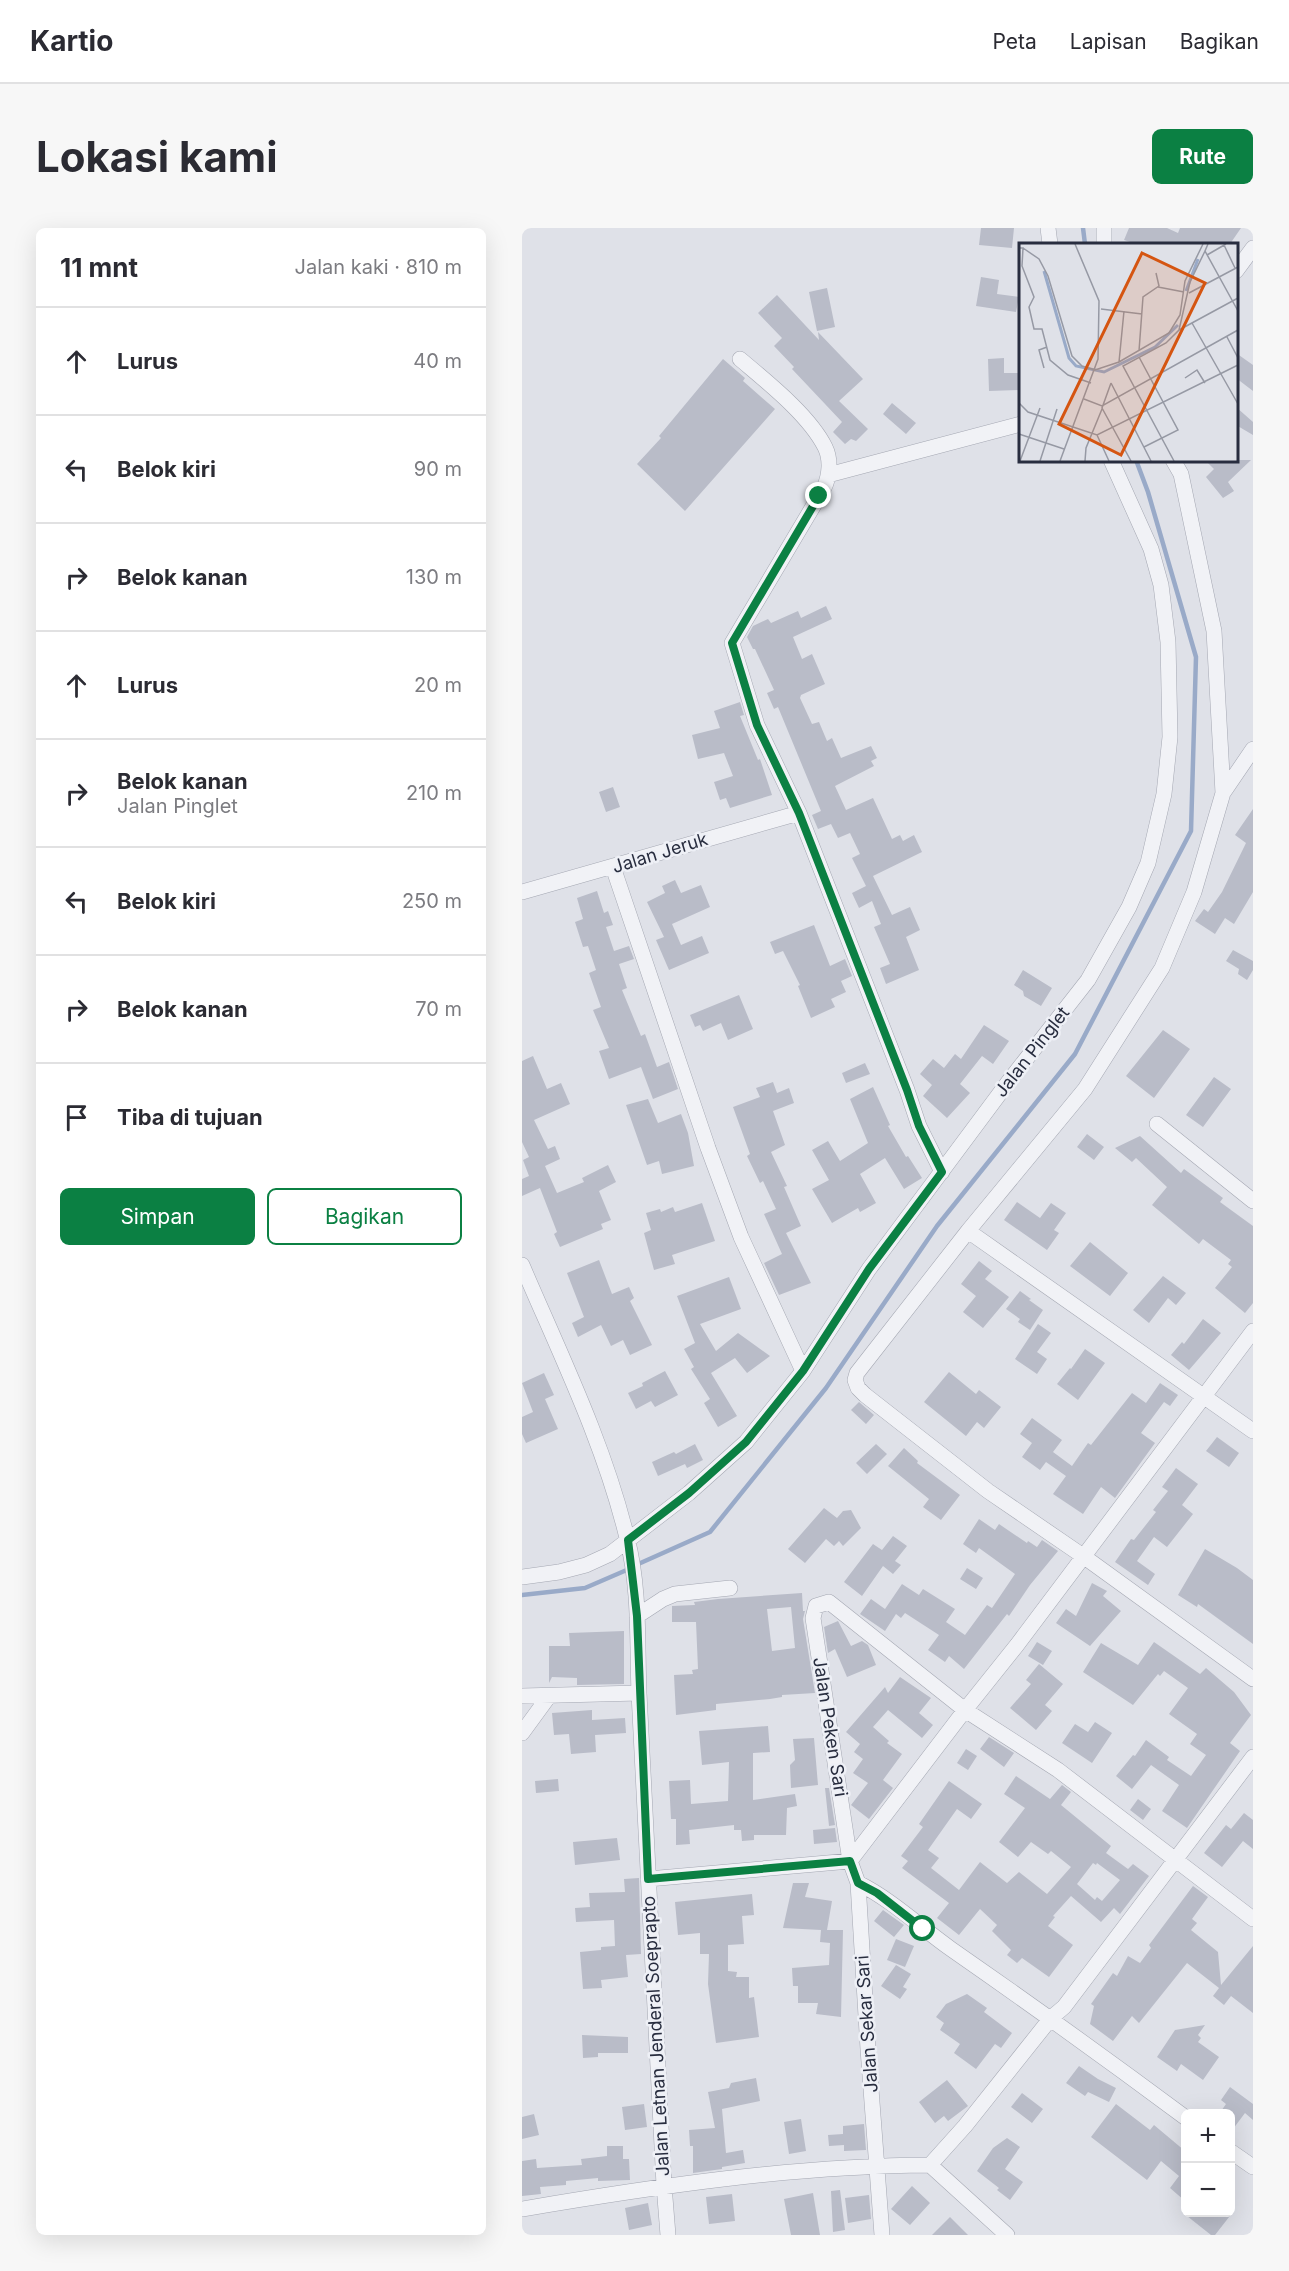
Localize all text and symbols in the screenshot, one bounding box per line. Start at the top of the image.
text: Kartio [30,24,113,58]
text: Peta [993,29,1037,54]
text: Lapisan [1070,29,1147,54]
text: Bagikan [1180,29,1259,54]
button: Rute [1152,129,1253,184]
text: Lokasi kami [36,131,278,182]
inset map [1019,243,1238,462]
text: 11 mnt [60,252,138,283]
text: Jalan kaki · 810 m [295,255,462,279]
icon: ahead [60,345,93,378]
text: Lurus [117,348,178,374]
text: 40 m [413,349,462,373]
icon: left [60,453,93,486]
text: Belok kiri [117,456,216,482]
text: 90 m [414,457,462,481]
route end [805,482,831,508]
icon: right [60,561,93,594]
text: Belok kanan [117,564,248,590]
text: 130 m [406,565,462,589]
icon: ahead [60,669,93,702]
text: Lurus [117,672,178,698]
text: 20 m [414,673,462,697]
text: Belok kanan [117,768,248,794]
icon: right [60,777,93,810]
text: 210 m [406,781,462,805]
text: Jalan Pinglet [117,794,238,818]
street label: Jalan Jeruk [610,828,710,877]
icon: left [60,885,93,918]
text: Belok kiri [117,888,216,914]
text: 250 m [402,889,462,913]
icon: right [60,993,93,1026]
text: Belok kanan [117,996,248,1022]
text: 70 m [415,997,462,1021]
street label: Jalan Pinglet [990,1002,1073,1101]
icon: arrive [60,1101,93,1134]
text: Tiba di tujuan [117,1104,263,1130]
button: Simpan [60,1188,255,1245]
button: Bagikan [267,1188,462,1245]
street label: Jalan Peken Sari [809,1656,852,1798]
street label: Jalan Letnan Jenderal Soeprapto [638,1895,673,2177]
route start [909,1915,935,1941]
street label: Jalan Sekar Sari [851,1955,882,2093]
map controls [1181,2109,1235,2217]
button: + [1181,2109,1235,2163]
button: − [1181,2163,1235,2217]

